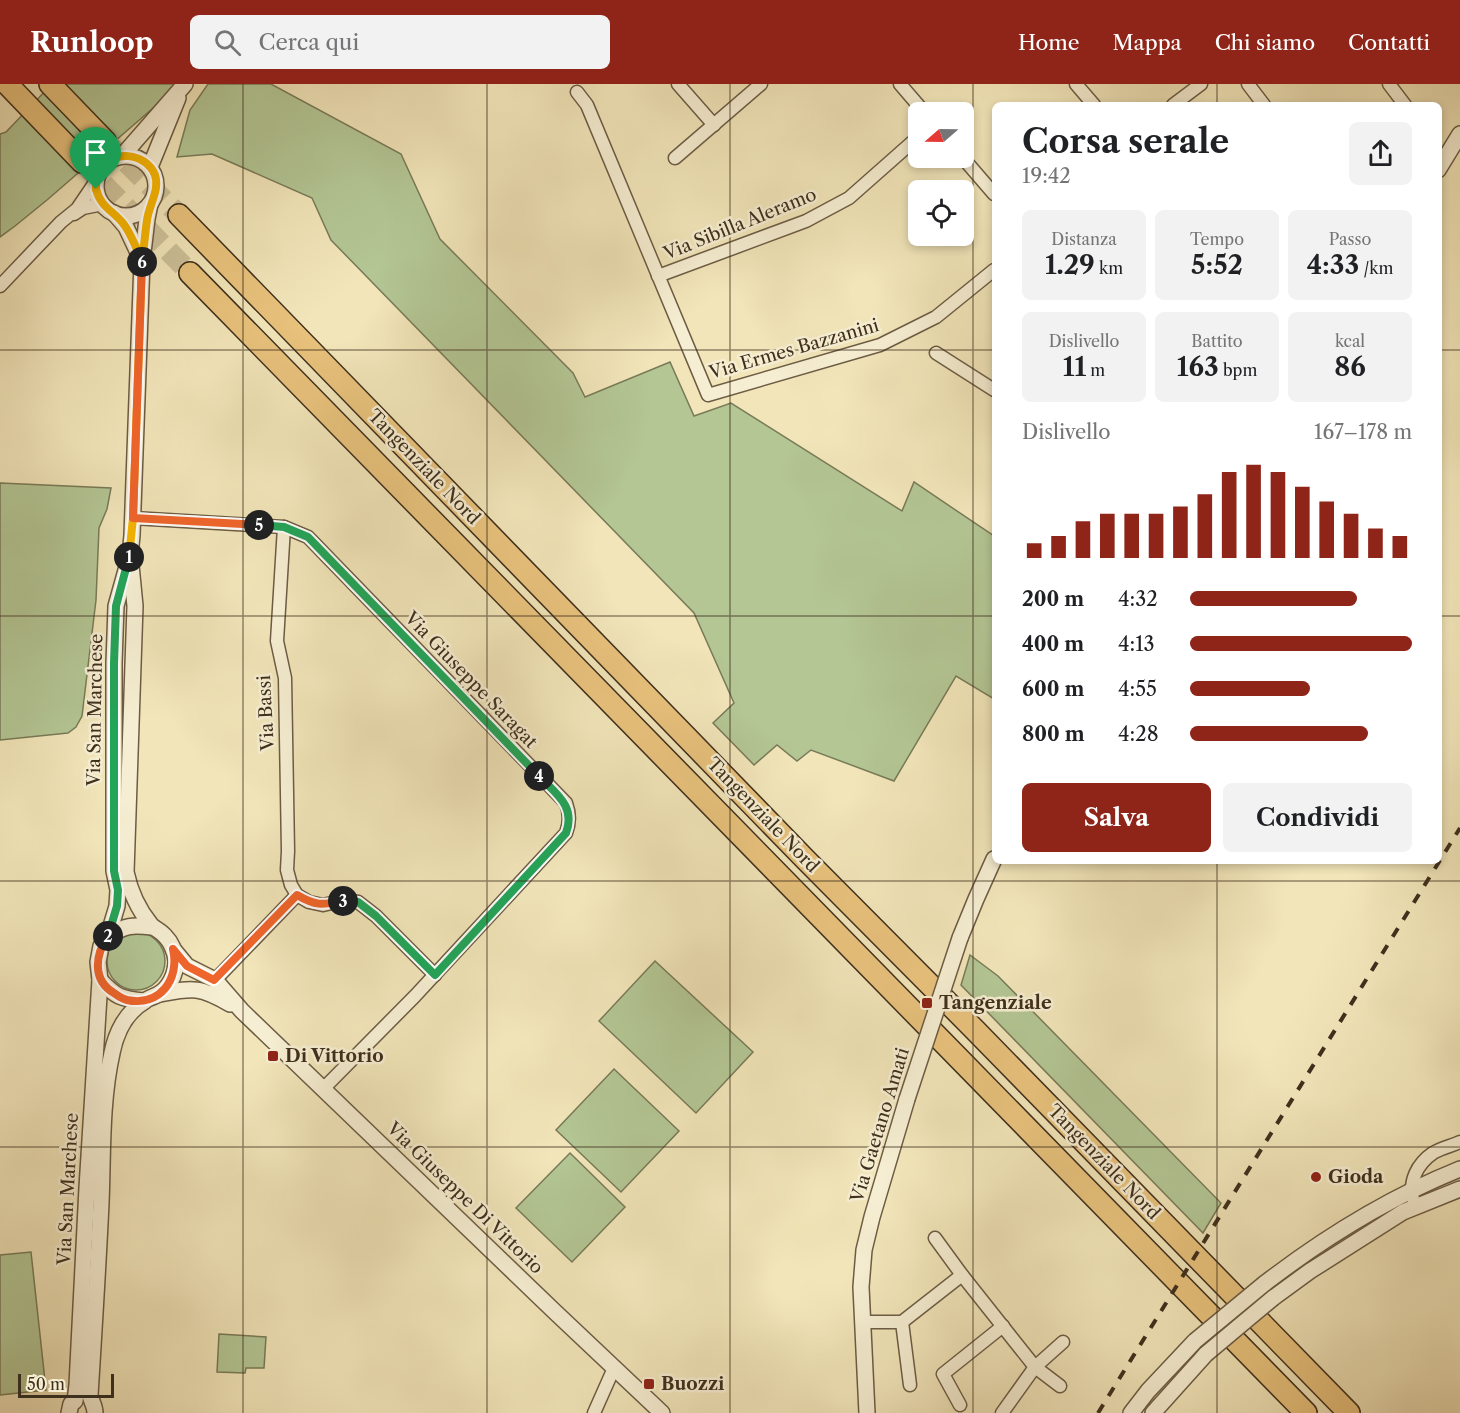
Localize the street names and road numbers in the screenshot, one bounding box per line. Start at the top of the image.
street label: Via Sibilla Aleramo [660,183,820,265]
street label: Via Ermes Bazzanini [706,314,882,384]
street label: Tangenziale Nord [363,405,485,529]
street label: Via Giuseppe Saragat [399,607,542,753]
street label: Via San Marchese [83,634,107,787]
street label: Via Bassi [253,674,279,752]
street label: Tangenziale Nord [702,753,824,877]
street label: Via Gaetano Amati [846,1045,914,1206]
street label: Tangenziale Nord [1043,1100,1165,1224]
street label: Via San Marchese [53,1112,83,1267]
street label: Via Giuseppe Di Vittorio [381,1117,548,1279]

